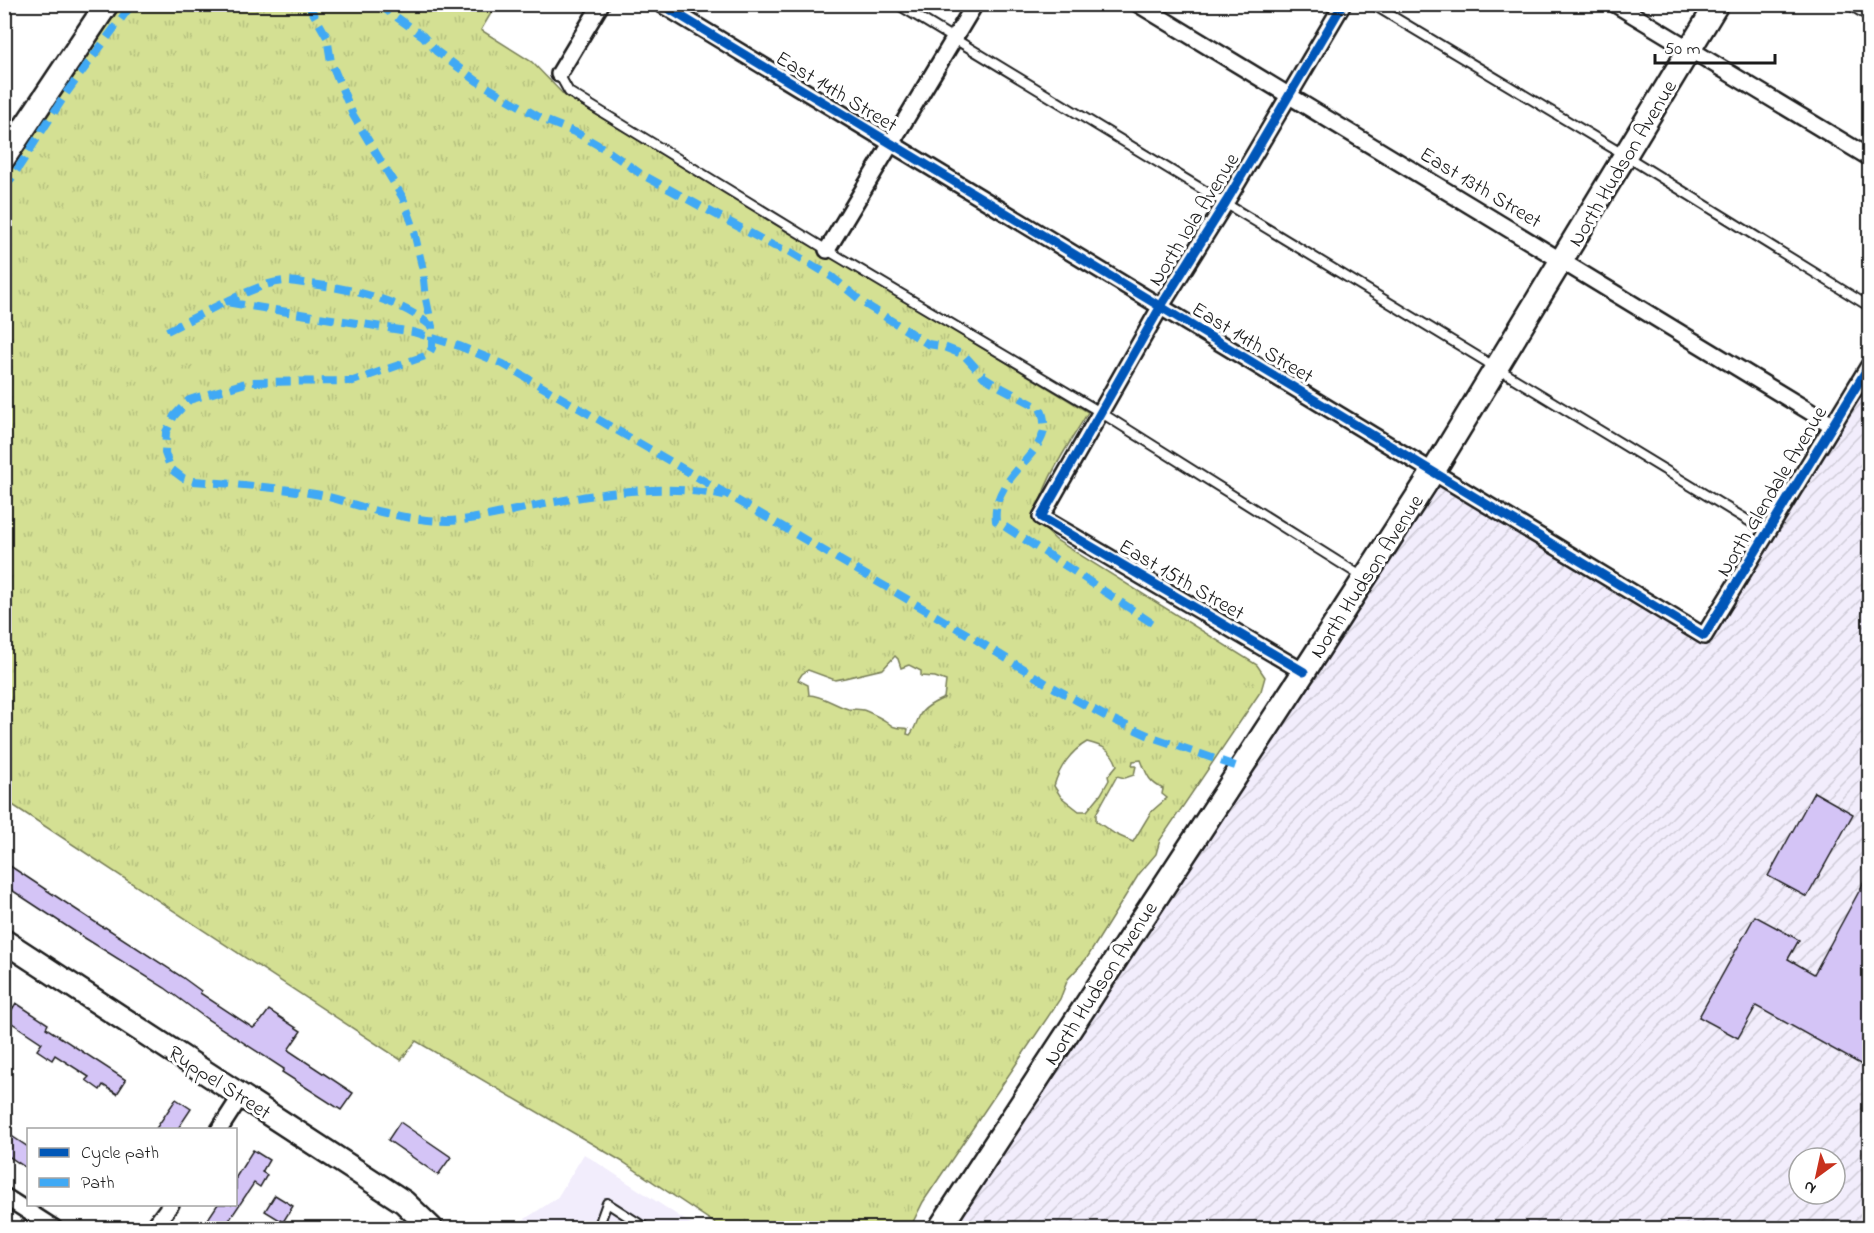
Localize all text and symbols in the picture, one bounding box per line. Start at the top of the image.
scale bar [1655,27,1775,65]
text: 50 m [1664,37,1701,63]
street label: East 14th Street [769,44,903,141]
street label: North Hudson Avenue [1562,74,1686,253]
street label: East 13th Street [1413,140,1547,237]
street label: North Iola Avenue [1142,147,1248,292]
street label: East 14th Street [1185,295,1319,392]
street label: North Glendale Avenue [1710,400,1836,583]
street label: North Hudson Avenue [1303,489,1432,665]
street label: East 15th Street [1112,533,1250,629]
street label: North Hudson Avenue [1037,896,1166,1072]
street label: Ruppel Street [161,1039,276,1128]
legend [27,1128,237,1206]
text: Cycle path [81,1141,159,1167]
north arrow [1787,1146,1847,1206]
text: Path [81,1171,115,1197]
text: N [1799,1174,1821,1200]

